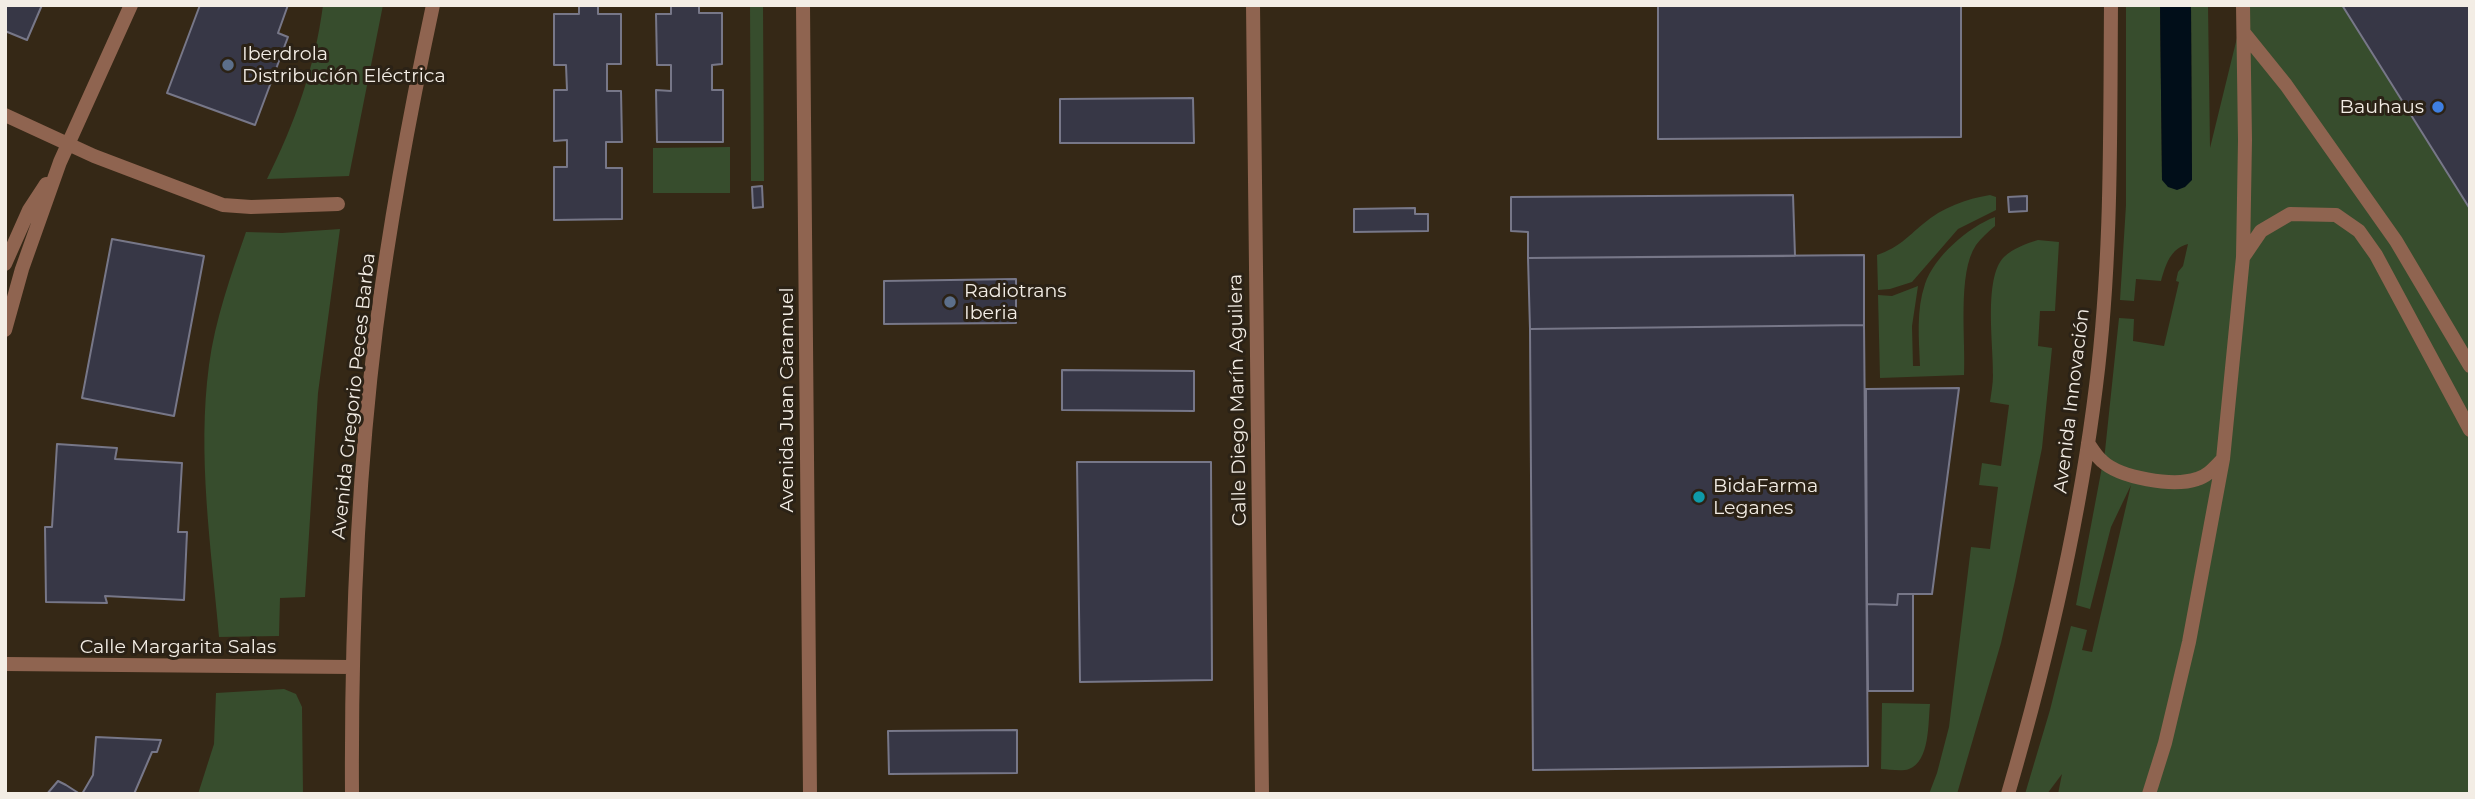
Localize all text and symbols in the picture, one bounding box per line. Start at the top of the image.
place label: Iberdrola Distribución Eléctrica [242,43,446,87]
marker: Iberdrola Distribución Eléctrica [220,57,236,73]
place label: Bauhaus [2340,96,2424,118]
marker: Bauhaus [2430,99,2446,115]
street label: Avenida Gregorio Peces Barba [328,252,380,540]
street label: Calle Diego Marín Aguilera [1224,274,1252,526]
place label: Radiotrans Iberia [964,280,1067,324]
street label: Avenida Juan Caramuel [776,287,798,513]
marker: Radiotrans Iberia [942,294,958,310]
street label: Avenida Innovación [2049,307,2095,495]
place label: BidaFarma Leganes [1713,475,1818,519]
marker: BidaFarma Leganes [1691,489,1707,505]
street label: Calle Margarita Salas [80,636,276,658]

